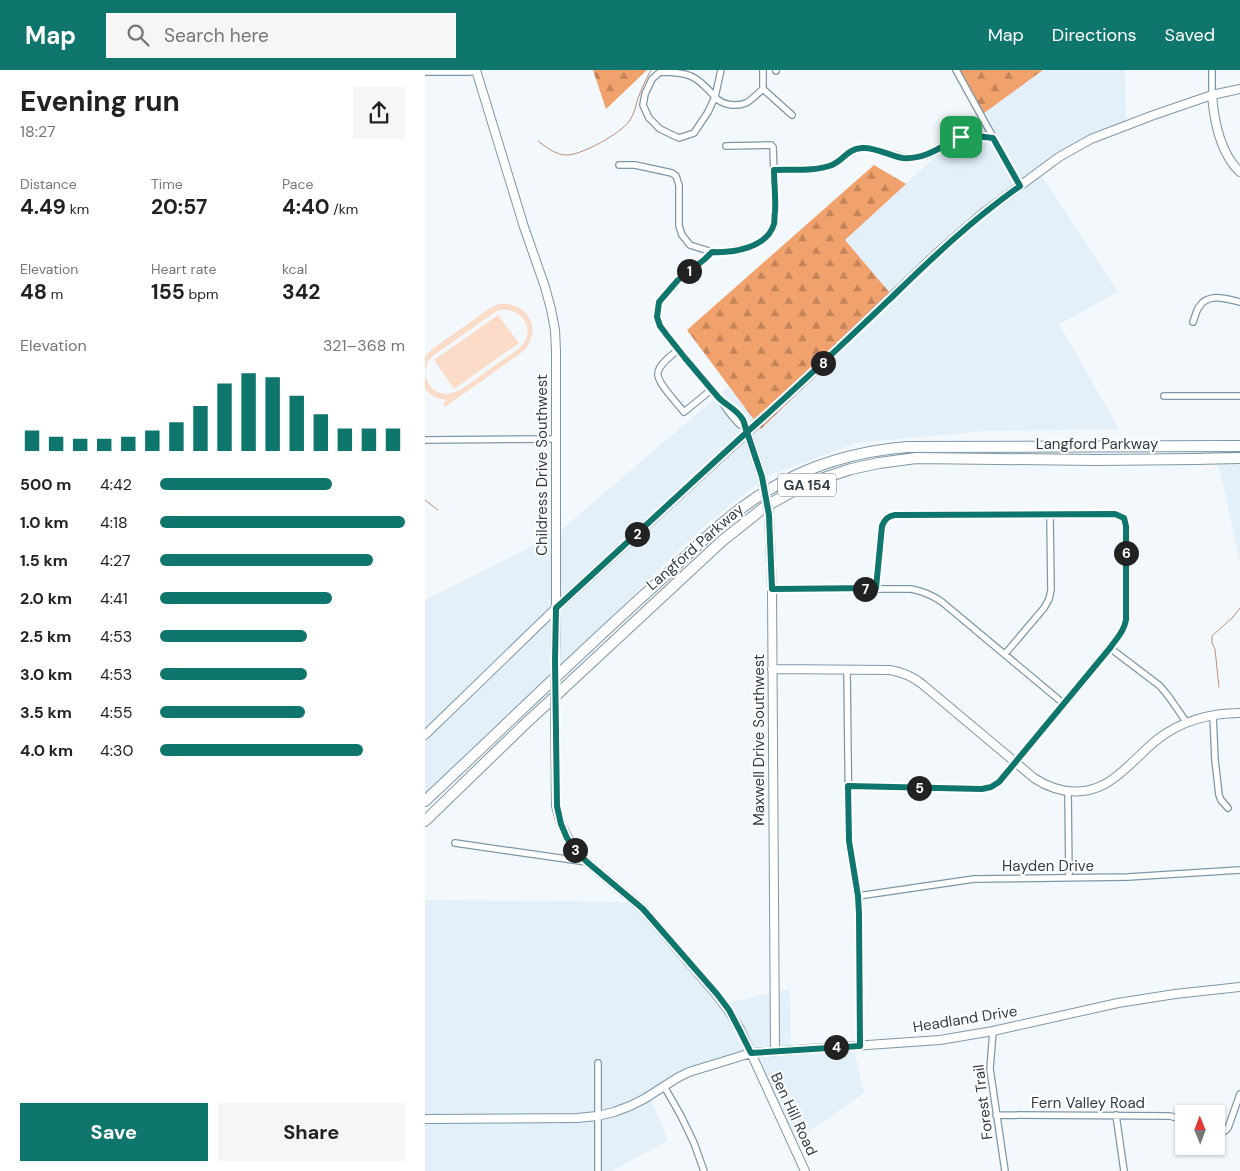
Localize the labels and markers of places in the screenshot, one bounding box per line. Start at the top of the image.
pin [940,116,982,158]
pin: 1 [677,258,701,284]
pin: 8 [811,350,835,376]
pin: 2 [625,522,649,546]
pin: 6 [1113,540,1139,566]
pin: 7 [853,576,877,602]
pin: 5 [907,776,931,800]
pin: 3 [563,838,587,862]
pin: 4 [823,1034,849,1060]

